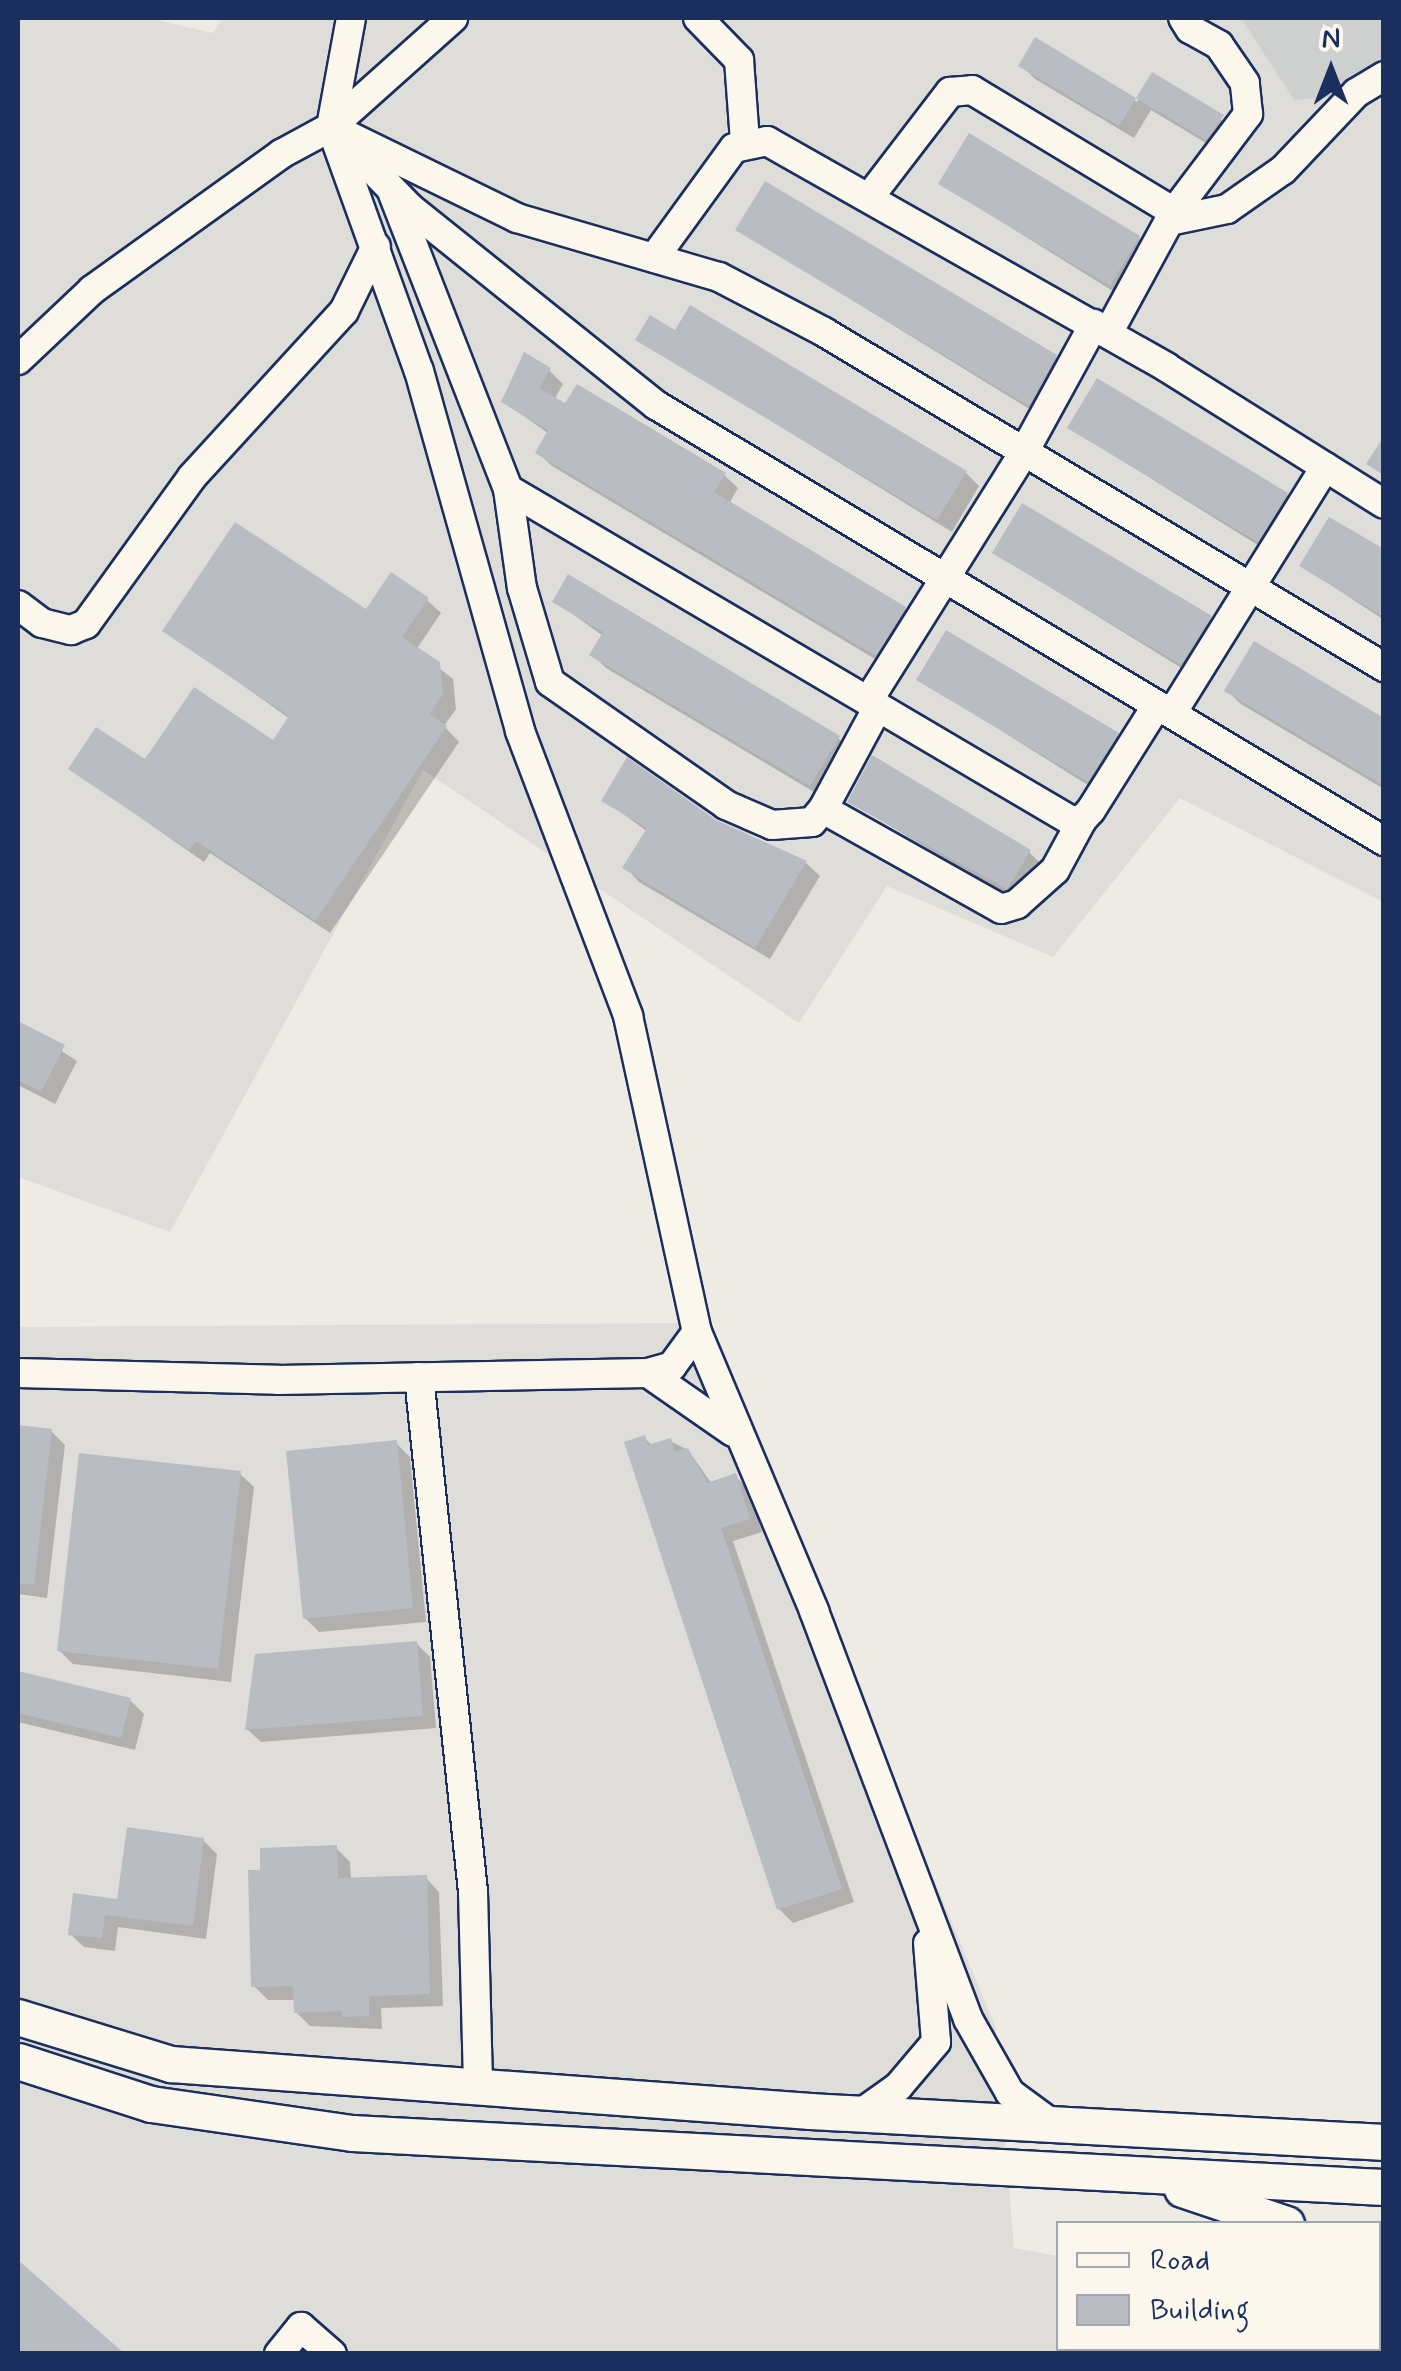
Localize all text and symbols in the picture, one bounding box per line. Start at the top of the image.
north arrow [1281,20,1381,120]
text: N [1322,21,1340,58]
legend [1056,2221,1381,2351]
text: Road [1150,2241,1210,2280]
text: Building [1150,2291,1249,2330]

